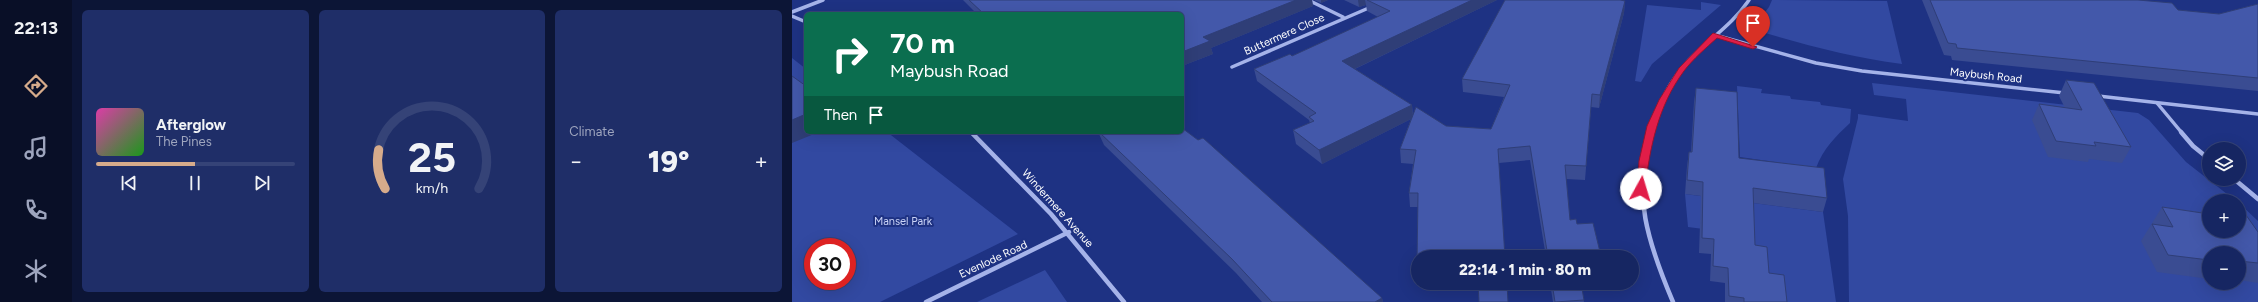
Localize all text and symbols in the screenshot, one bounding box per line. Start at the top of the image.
pin [1736,6,1770,47]
street label: Buttermere Close [1242,11,1326,58]
icon: arrive [1742,12,1764,34]
text: 22:13 [14,17,58,39]
text: 70 m [890,26,955,60]
icon: right [824,28,876,80]
text: Maybush Road [890,60,1009,82]
street label: Maybush Road [1949,65,2023,86]
icon: directions [22,72,50,100]
icon: arrive [865,104,887,126]
text: Then [824,106,857,124]
text: Afterglow [156,116,226,134]
text: Climate [569,124,614,139]
text: 25 [408,132,456,182]
icon: music [22,134,50,162]
text: The Pines [156,134,212,149]
map controls [2202,142,2246,290]
button: layers [2202,142,2246,186]
text: 19° [648,143,690,180]
text: − [569,148,583,175]
text: + [754,148,768,175]
street label: Windermere Avenue [1019,167,1096,250]
position arrow [1620,168,1662,210]
icon: previous [118,172,140,194]
icon: pause [184,172,206,194]
icon: next [251,172,273,194]
text: km/h [416,179,448,197]
button: + [2202,194,2246,238]
icon: phone [22,196,50,224]
park label: Mansel Park [874,215,933,228]
speed limit sign: 30 [804,238,856,290]
street label: Evenlode Road [957,238,1029,281]
button: − [2202,246,2246,290]
icon: climate [22,257,50,285]
text: 22:14 · 1 min · 80 m [1459,261,1591,279]

